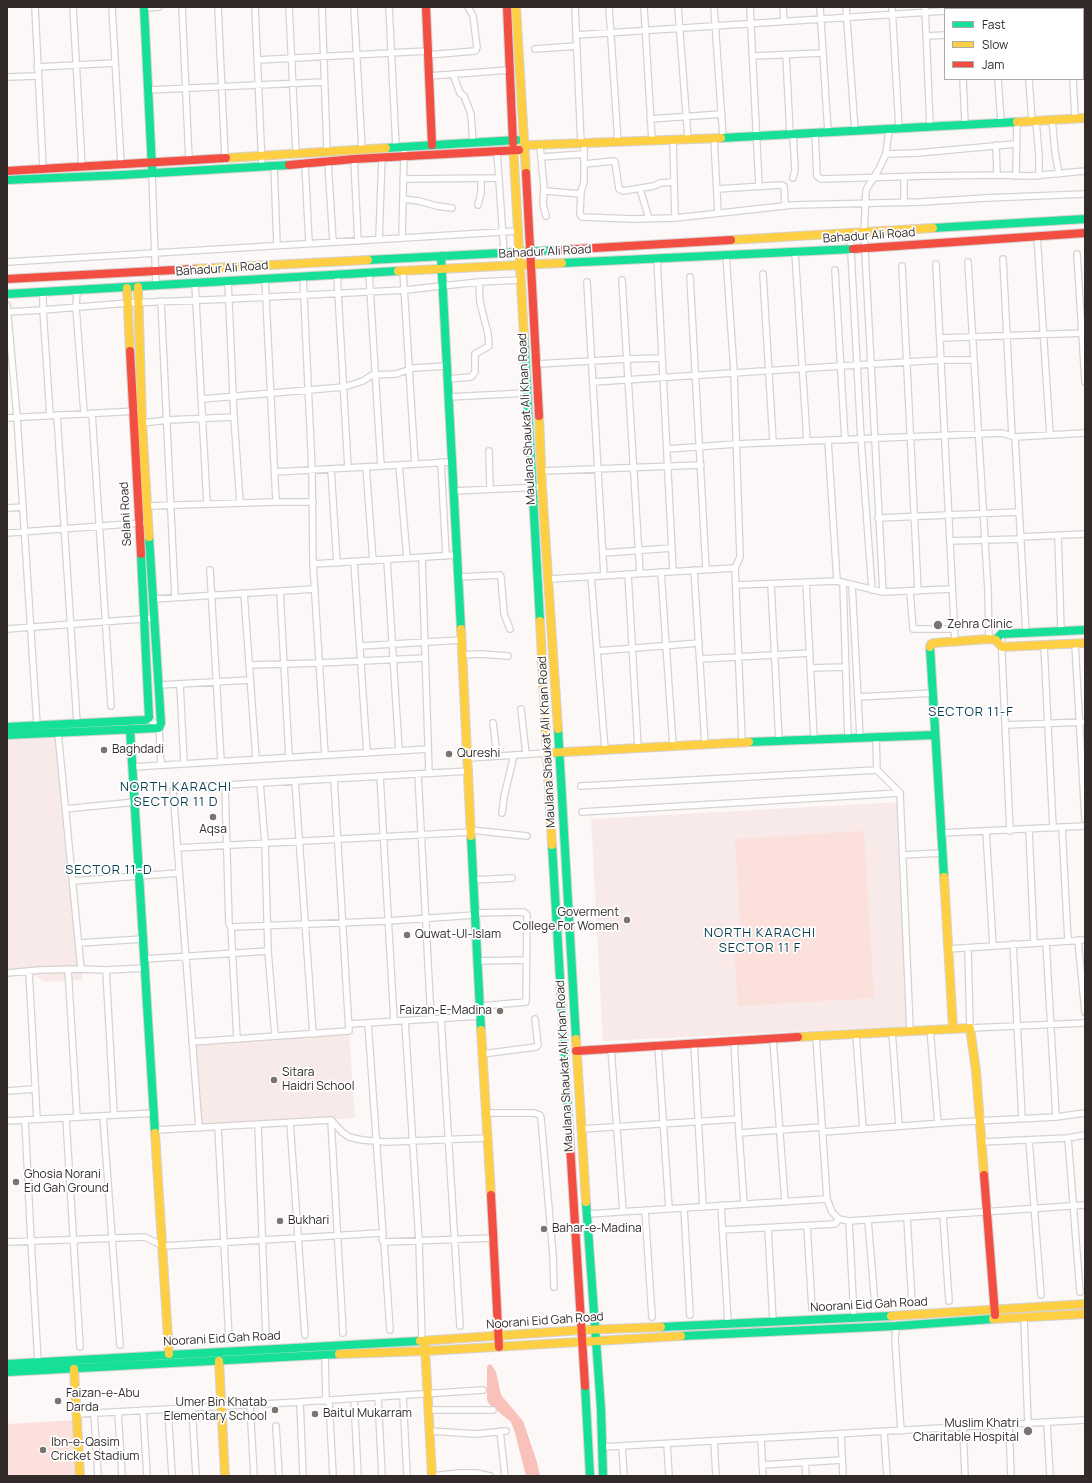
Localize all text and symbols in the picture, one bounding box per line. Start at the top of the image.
legend [944,8,1084,80]
text: Fast [982,16,1006,33]
text: Slow [982,36,1008,53]
text: Jam [982,56,1004,73]
street label: Bahadur Ali Road [822,226,916,246]
street label: Bahadur Ali Road [498,242,592,262]
street label: Bahadur Ali Road [175,259,269,279]
street label: Maulana Shaukat Ali Khan Road [515,333,539,505]
street label: Selani Road [117,481,135,547]
place label: Zehra Clinic [947,618,1012,632]
marker: Zehra Clinic [932,619,944,631]
street label: Maulana Shaukat Ali Khan Road [535,656,559,828]
district label: SECTOR 11-F [928,704,1014,720]
place label: Baghdadi [112,743,164,757]
marker: Baghdadi [99,745,109,755]
place label: Qureshi [457,747,500,761]
marker: Qureshi [444,749,454,759]
district label: NORTH KARACHI SECTOR 11 D [120,779,232,810]
marker: Aqsa [208,812,218,822]
place label: Aqsa [199,823,227,837]
district label: SECTOR 11-D [65,862,153,878]
place label: Goverment College For Women [513,906,619,934]
marker: Goverment College For Women [622,915,632,925]
district label: NORTH KARACHI SECTOR 11 F [704,925,816,956]
place label: Quwat-Ul-Islam [415,928,501,942]
marker: Quwat-Ul-Islam [402,930,412,940]
street label: Maulana Shaukat Ali Khan Road [553,980,577,1152]
place label: Faizan-E-Madina [400,1004,492,1018]
marker: Faizan-E-Madina [495,1006,505,1016]
place label: Sitara Haidri School [282,1066,354,1094]
marker: Sitara Haidri School [269,1075,279,1085]
place label: Ghosia Norani Eid Gah Ground [24,1168,109,1196]
marker: Ghosia Norani Eid Gah Ground [11,1177,21,1187]
place label: Bukhari [288,1214,329,1228]
marker: Bukhari [275,1216,285,1226]
place label: Bahar-e-Madina [552,1222,642,1236]
marker: Bahar-e-Madina [539,1224,549,1234]
street label: Noorani Eid Gah Road [810,1295,928,1315]
street label: Noorani Eid Gah Road [486,1310,604,1332]
street label: Noorani Eid Gah Road [163,1329,281,1349]
place label: Faizan-e-Abu Darda [66,1387,140,1415]
marker: Faizan-e-Abu Darda [53,1396,63,1406]
place label: Umer Bin Khatab Elementary School [164,1396,267,1424]
marker: Umer Bin Khatab Elementary School [270,1405,280,1415]
place label: Baitul Mukarram [323,1407,412,1421]
marker: Baitul Mukarram [310,1409,320,1419]
place label: Muslim Khatri Charitable Hospital [913,1417,1019,1445]
marker: Muslim Khatri Charitable Hospital [1022,1425,1034,1437]
place label: Ibn-e-Qasim Cricket Stadium [51,1436,139,1464]
marker: Ibn-e-Qasim Cricket Stadium [38,1445,48,1455]

